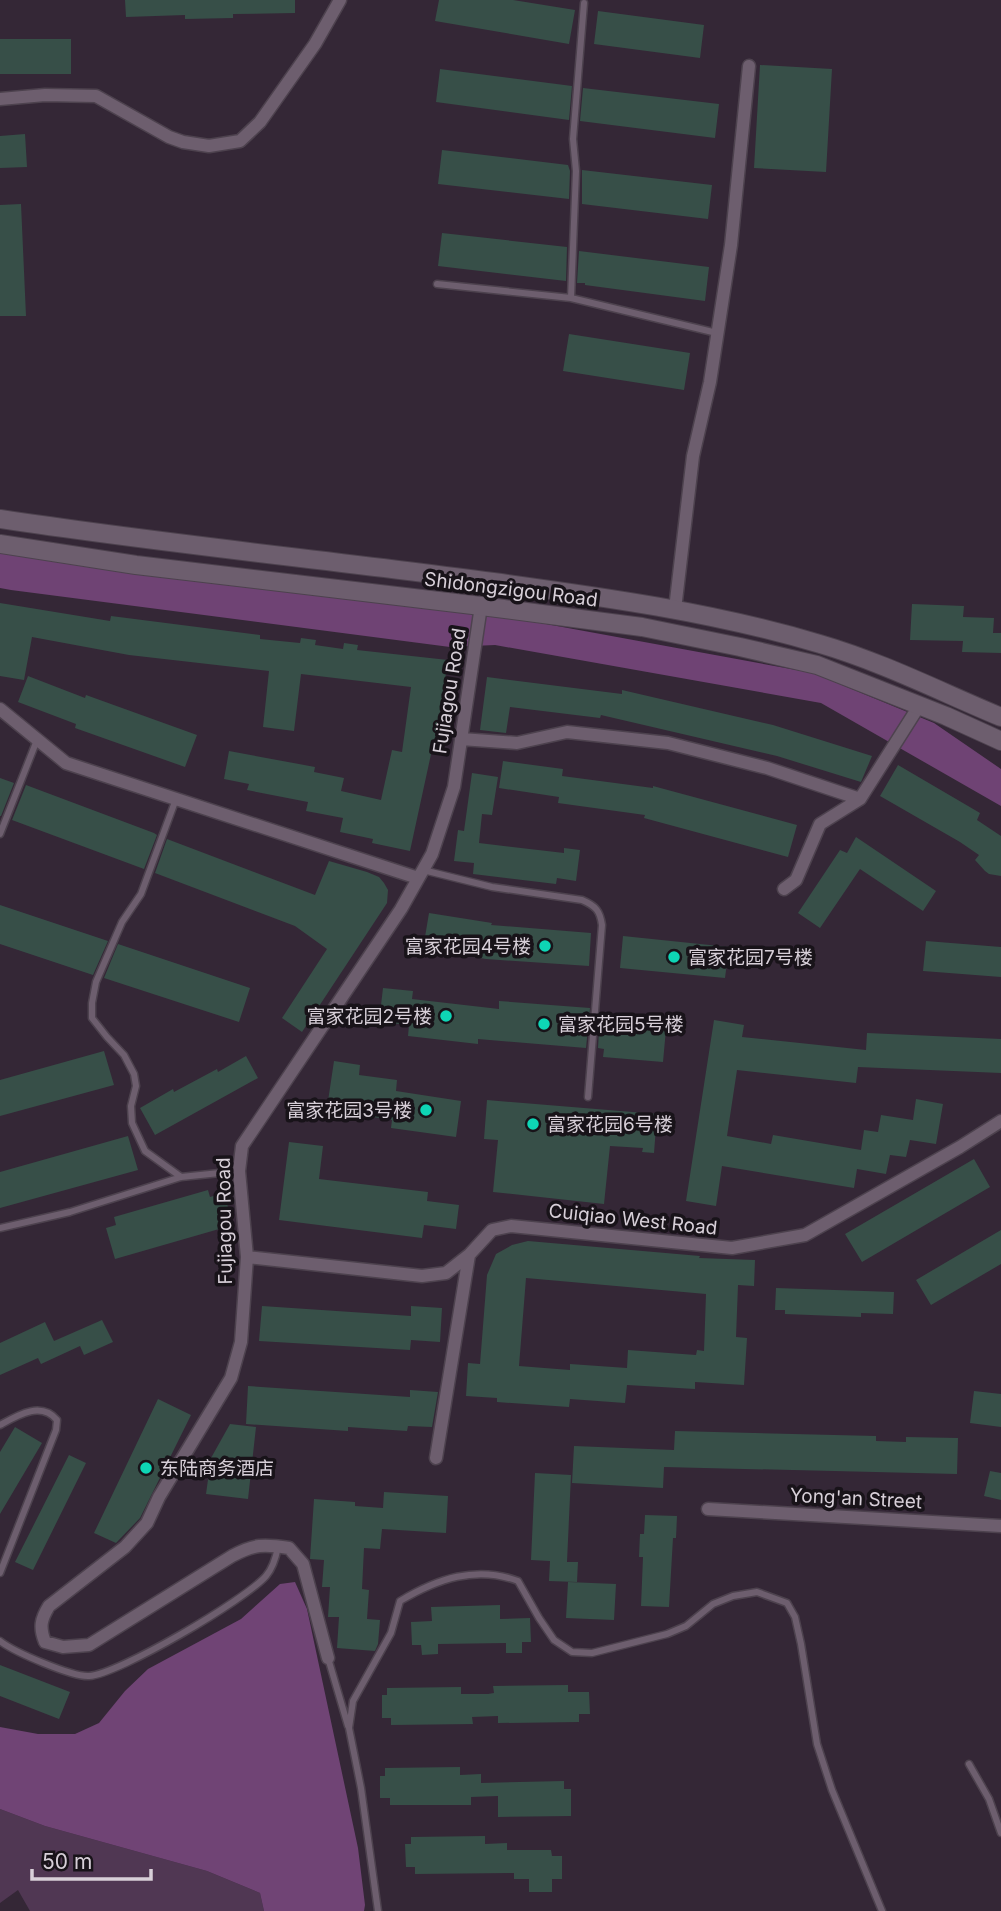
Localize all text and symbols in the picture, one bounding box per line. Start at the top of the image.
street label: Shidongzigou Road [423,567,599,612]
street label: Fujiagou Road [428,626,471,756]
place label: 富家花园4号楼 [405,935,531,958]
marker: 富家花园4号楼 [537,938,553,954]
place label: 富家花园7号楼 [688,946,813,969]
marker: 富家花园7号楼 [666,949,682,965]
place label: 富家花园2号楼 [306,1005,432,1028]
marker: 富家花园2号楼 [438,1008,454,1024]
place label: 富家花园5号楼 [558,1013,684,1036]
marker: 富家花园5号楼 [536,1016,552,1032]
place label: 富家花园3号楼 [286,1099,412,1122]
marker: 富家花园3号楼 [418,1102,434,1118]
place label: 富家花园6号楼 [547,1113,673,1136]
marker: 富家花园6号楼 [525,1116,541,1132]
street label: Fujiagou Road [212,1157,237,1285]
street label: Cuiqiao West Road [547,1199,718,1240]
place label: 东陆商务酒店 [160,1457,274,1480]
marker: 东陆商务酒店 [138,1460,154,1476]
street label: Yong'an Street [789,1484,923,1513]
scale bar [32,1838,150,1882]
text: 50 m [42,1849,92,1874]

